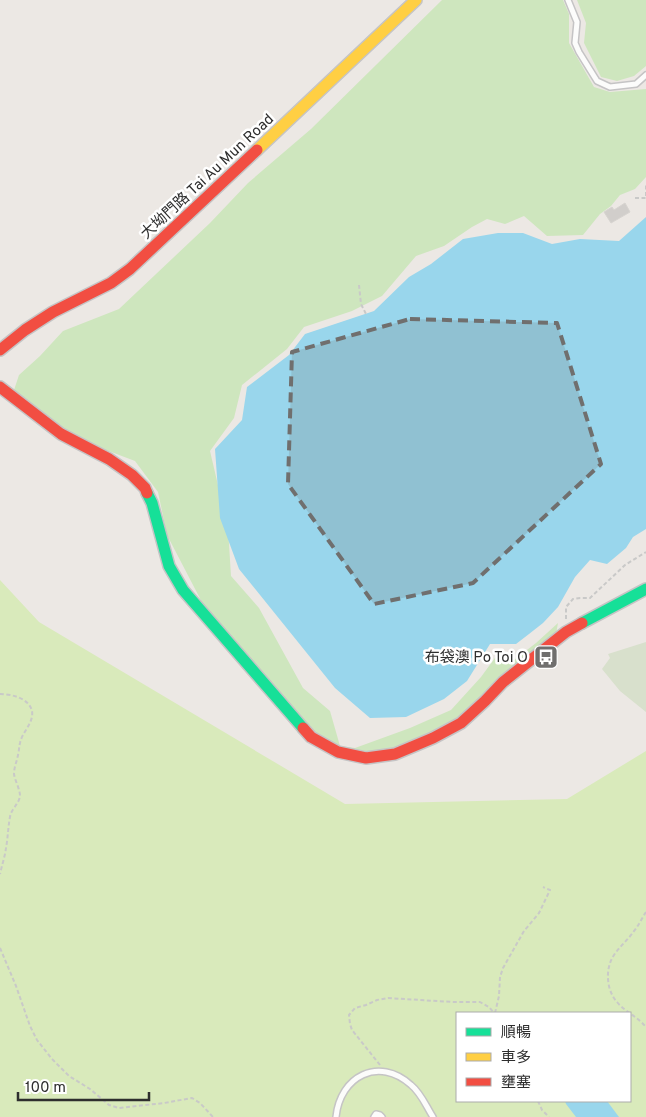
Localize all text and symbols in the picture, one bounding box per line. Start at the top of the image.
street label: 大坳門路 Tai Au Mun Road [137,110,279,244]
bus stop icon: 布袋澳 Po Toi O [533,644,559,670]
place label: 布袋澳 Po Toi O [425,649,528,668]
legend [456,1012,631,1102]
text: 順暢 [501,1024,531,1043]
text: 車多 [501,1049,531,1068]
scale bar [18,1070,149,1102]
text: 壅塞 [501,1074,531,1093]
text: 100 m [25,1079,66,1098]

